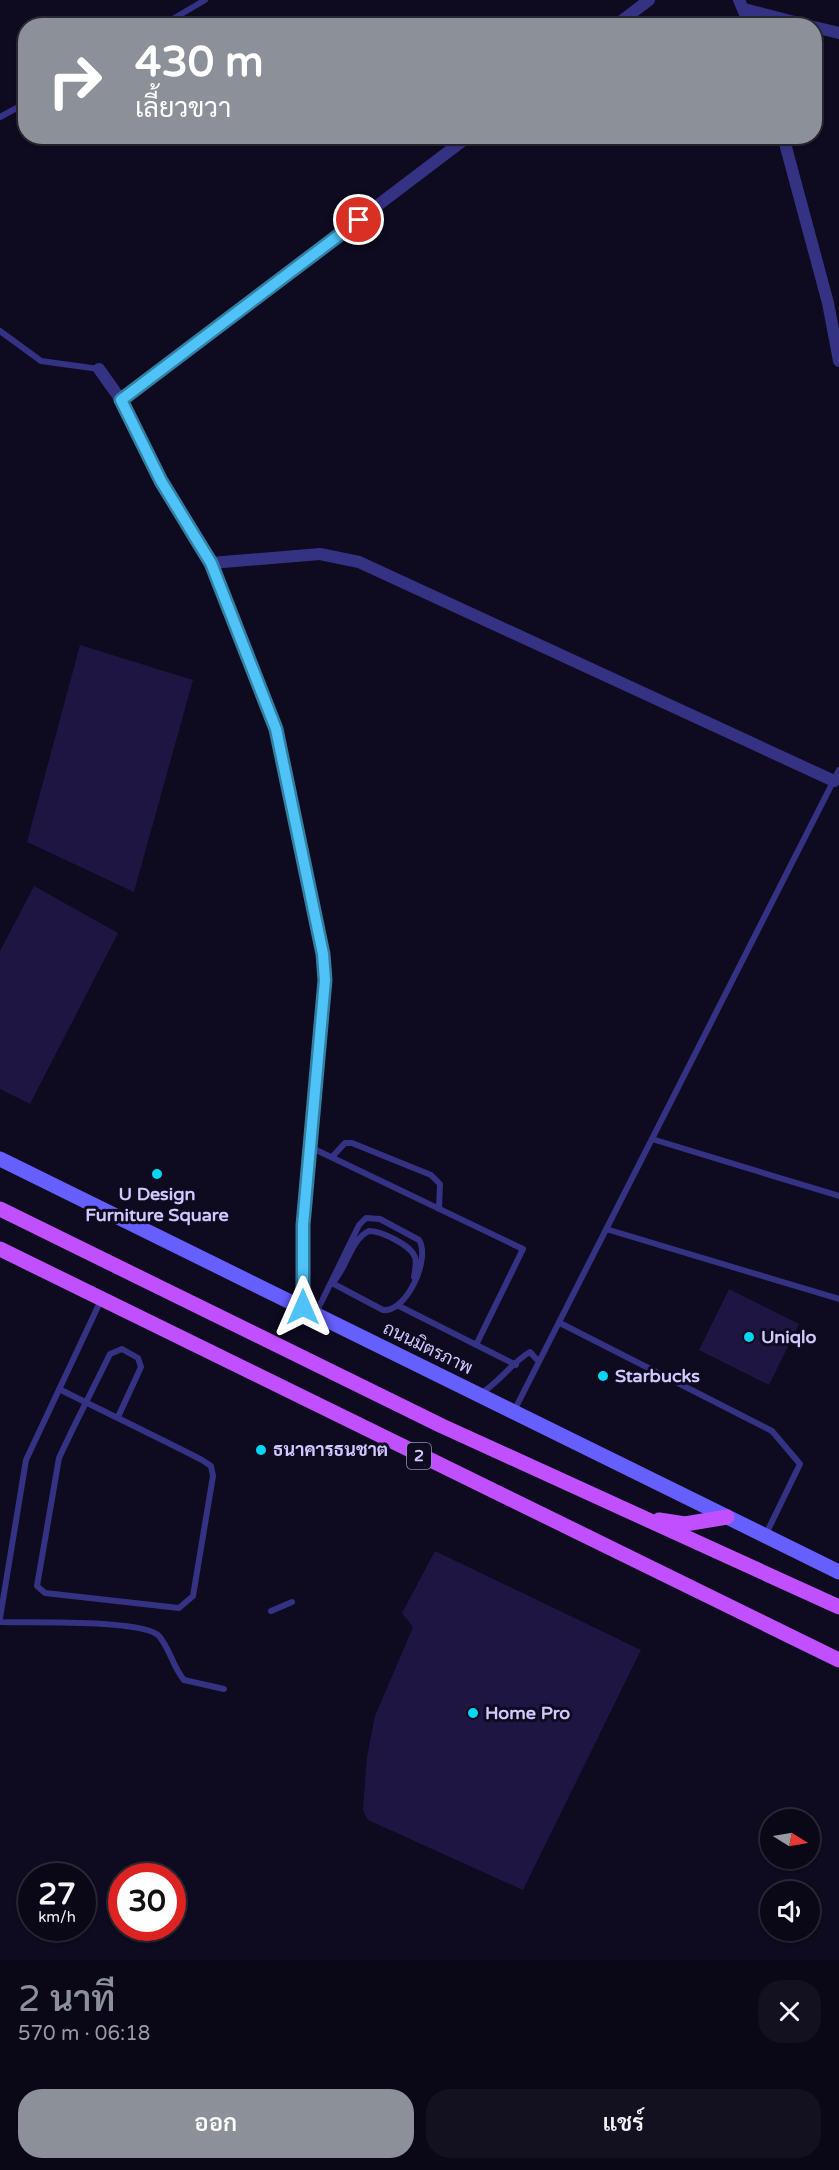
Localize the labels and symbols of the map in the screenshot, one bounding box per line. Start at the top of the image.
pin [333,194,384,245]
marker: U Design Furniture Square [150,1167,164,1181]
place label: U Design Furniture Square [85,1183,229,1226]
position arrow [271,1275,335,1339]
street label: ถนนมิตรภาพ [380,1317,476,1379]
place label: Uniqlo [761,1326,817,1348]
marker: Uniqlo [742,1330,756,1344]
place label: Starbucks [615,1365,700,1387]
marker: Starbucks [596,1369,610,1383]
place label: ธนาคารธนชาต [273,1439,388,1461]
marker: ธนาคารธนชาต [254,1443,268,1457]
road number: 2 [407,1443,431,1469]
place label: Home Pro [485,1702,570,1724]
marker: Home Pro [466,1706,480,1720]
north arrow [760,1809,820,1869]
speed limit sign: 30 [108,1863,186,1941]

